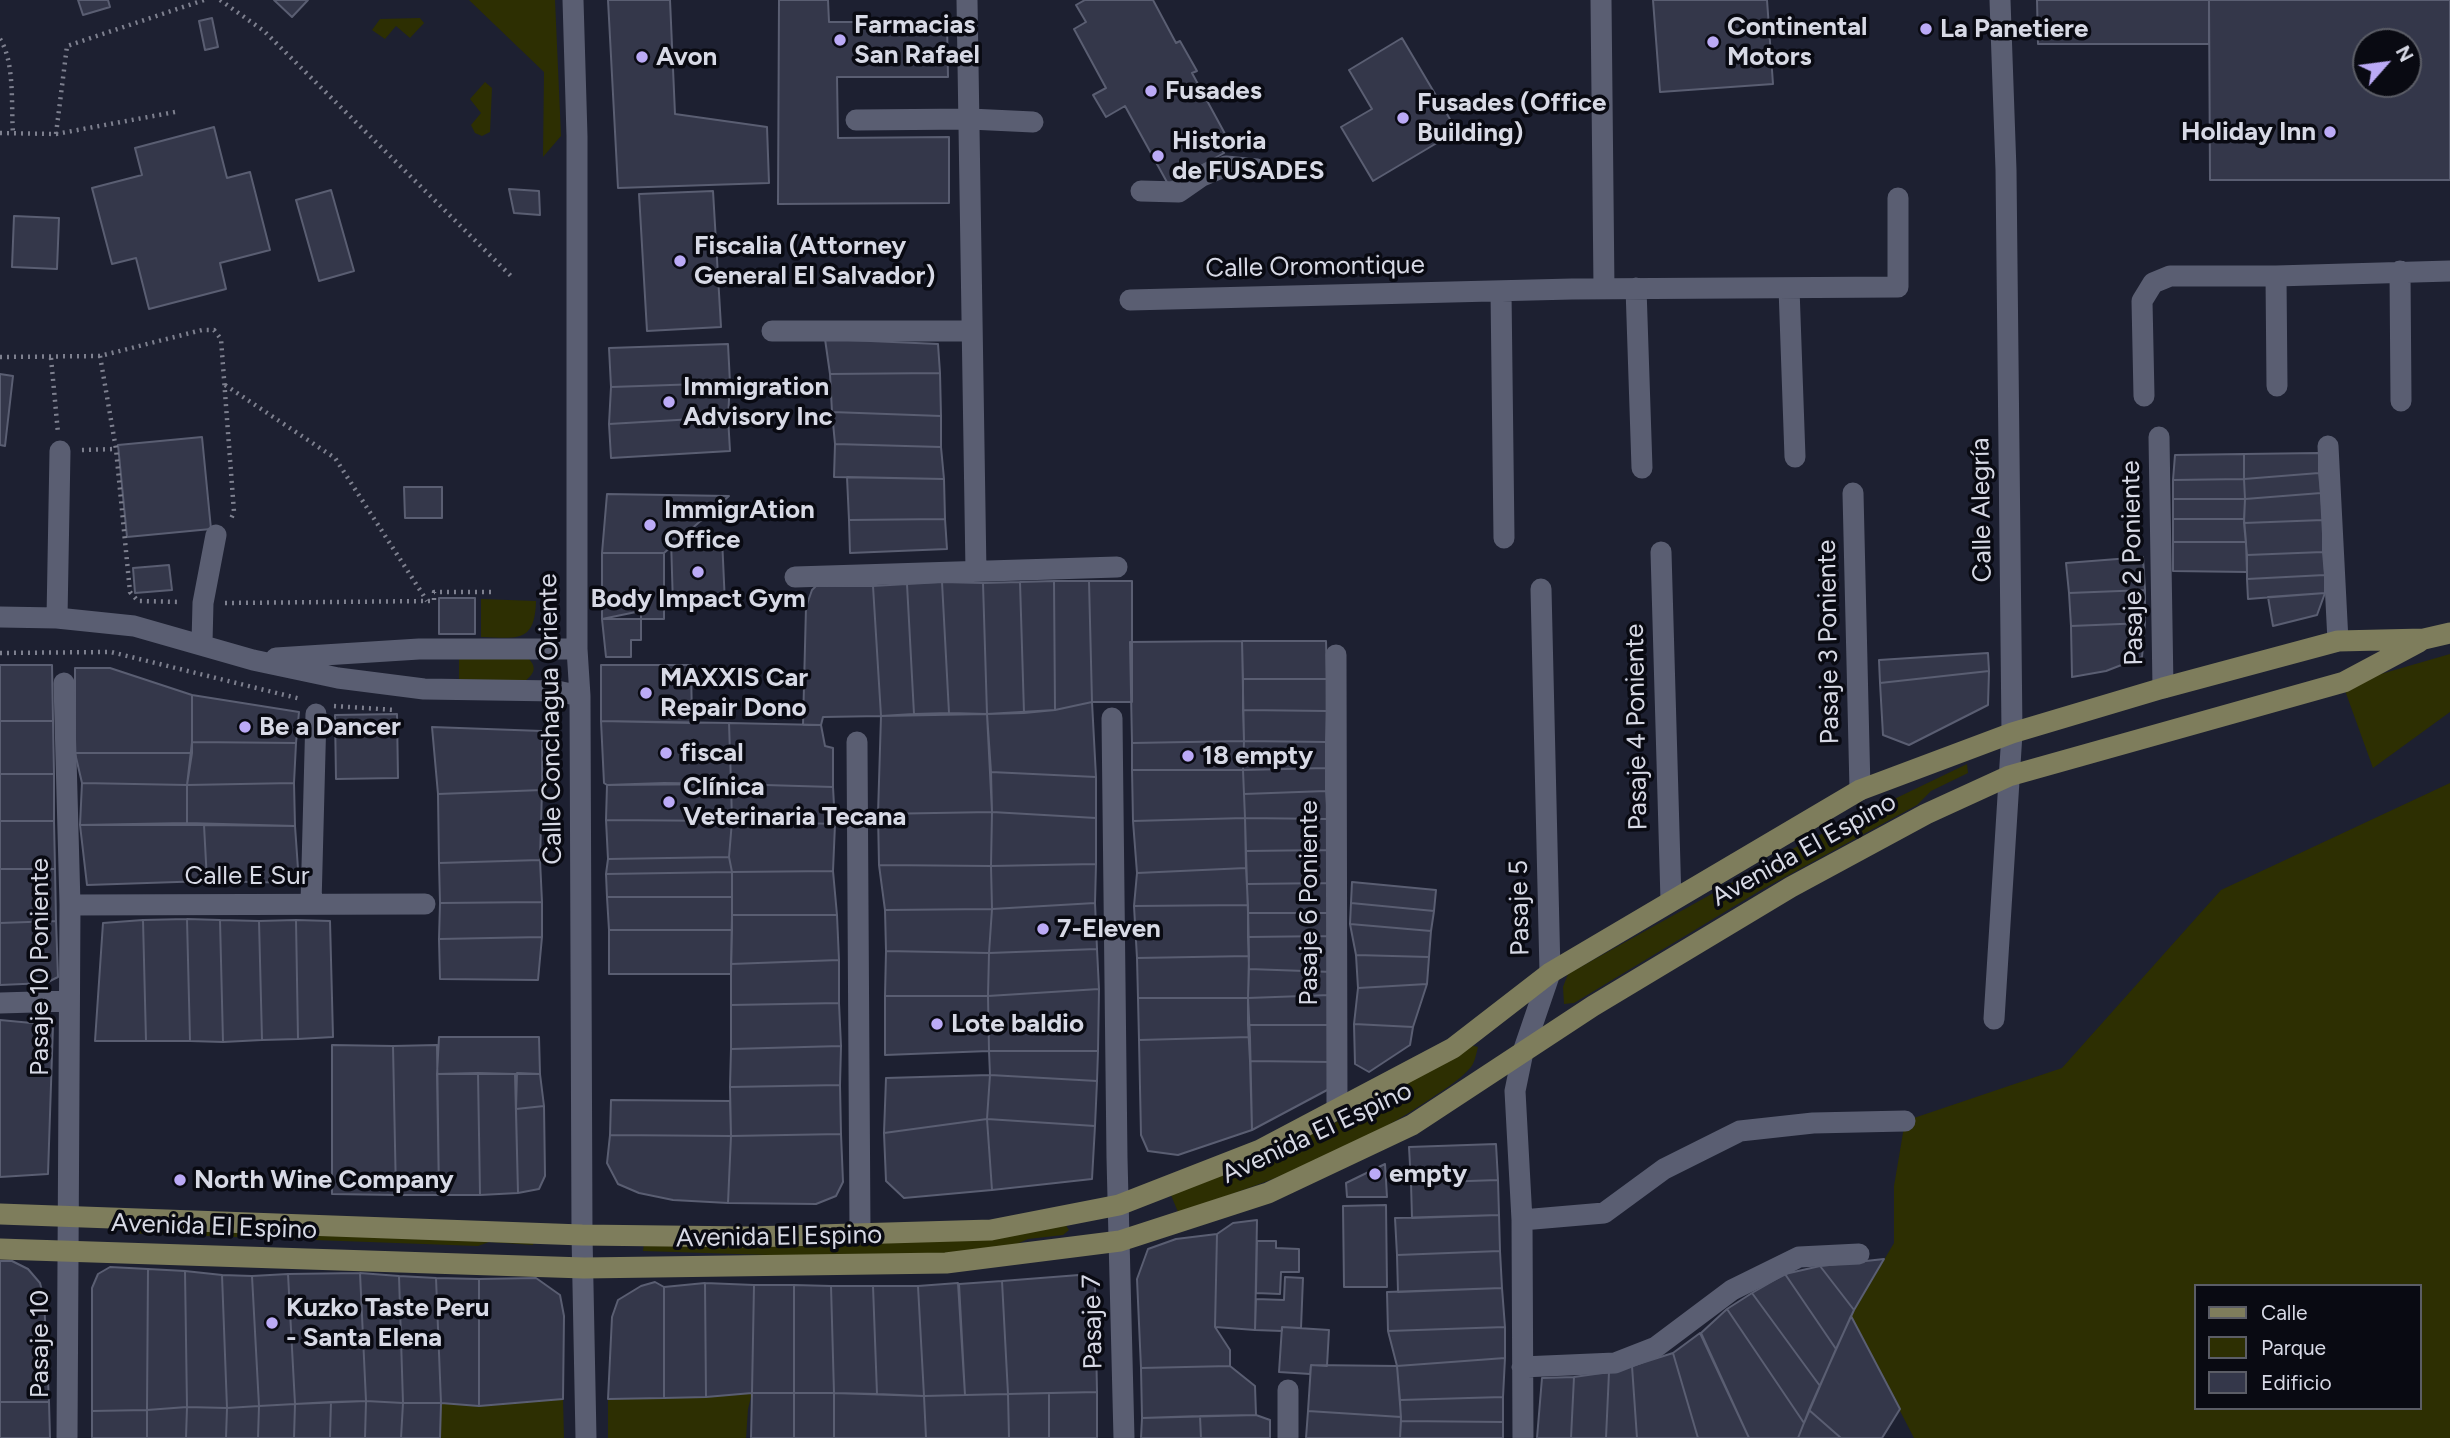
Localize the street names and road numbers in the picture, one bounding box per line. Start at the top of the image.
street label: Calle Oromontique [1205,249,1425,285]
street label: Calle Alegría [1965,437,1999,583]
street label: Pasaje 2 Poniente [2116,460,2150,666]
street label: Pasaje 3 Poniente [1812,539,1846,745]
street label: Calle Conchagua Oriente [533,573,569,865]
street label: Pasaje 4 Poniente [1620,623,1654,831]
street label: Avenida El Espino [1706,786,1902,914]
street label: Pasaje 6 Poniente [1293,800,1325,1006]
street label: Pasaje 10 Poniente [24,858,56,1076]
street label: Calle E Sur [184,860,310,892]
street label: Pasaje 5 [1504,860,1536,956]
street label: Avenida El Espino [1217,1075,1417,1191]
street label: Avenida El Espino [110,1208,318,1246]
street label: Avenida El Espino [676,1220,882,1254]
street label: Pasaje 7 [1077,1274,1109,1370]
street label: Pasaje 10 [24,1290,56,1398]

